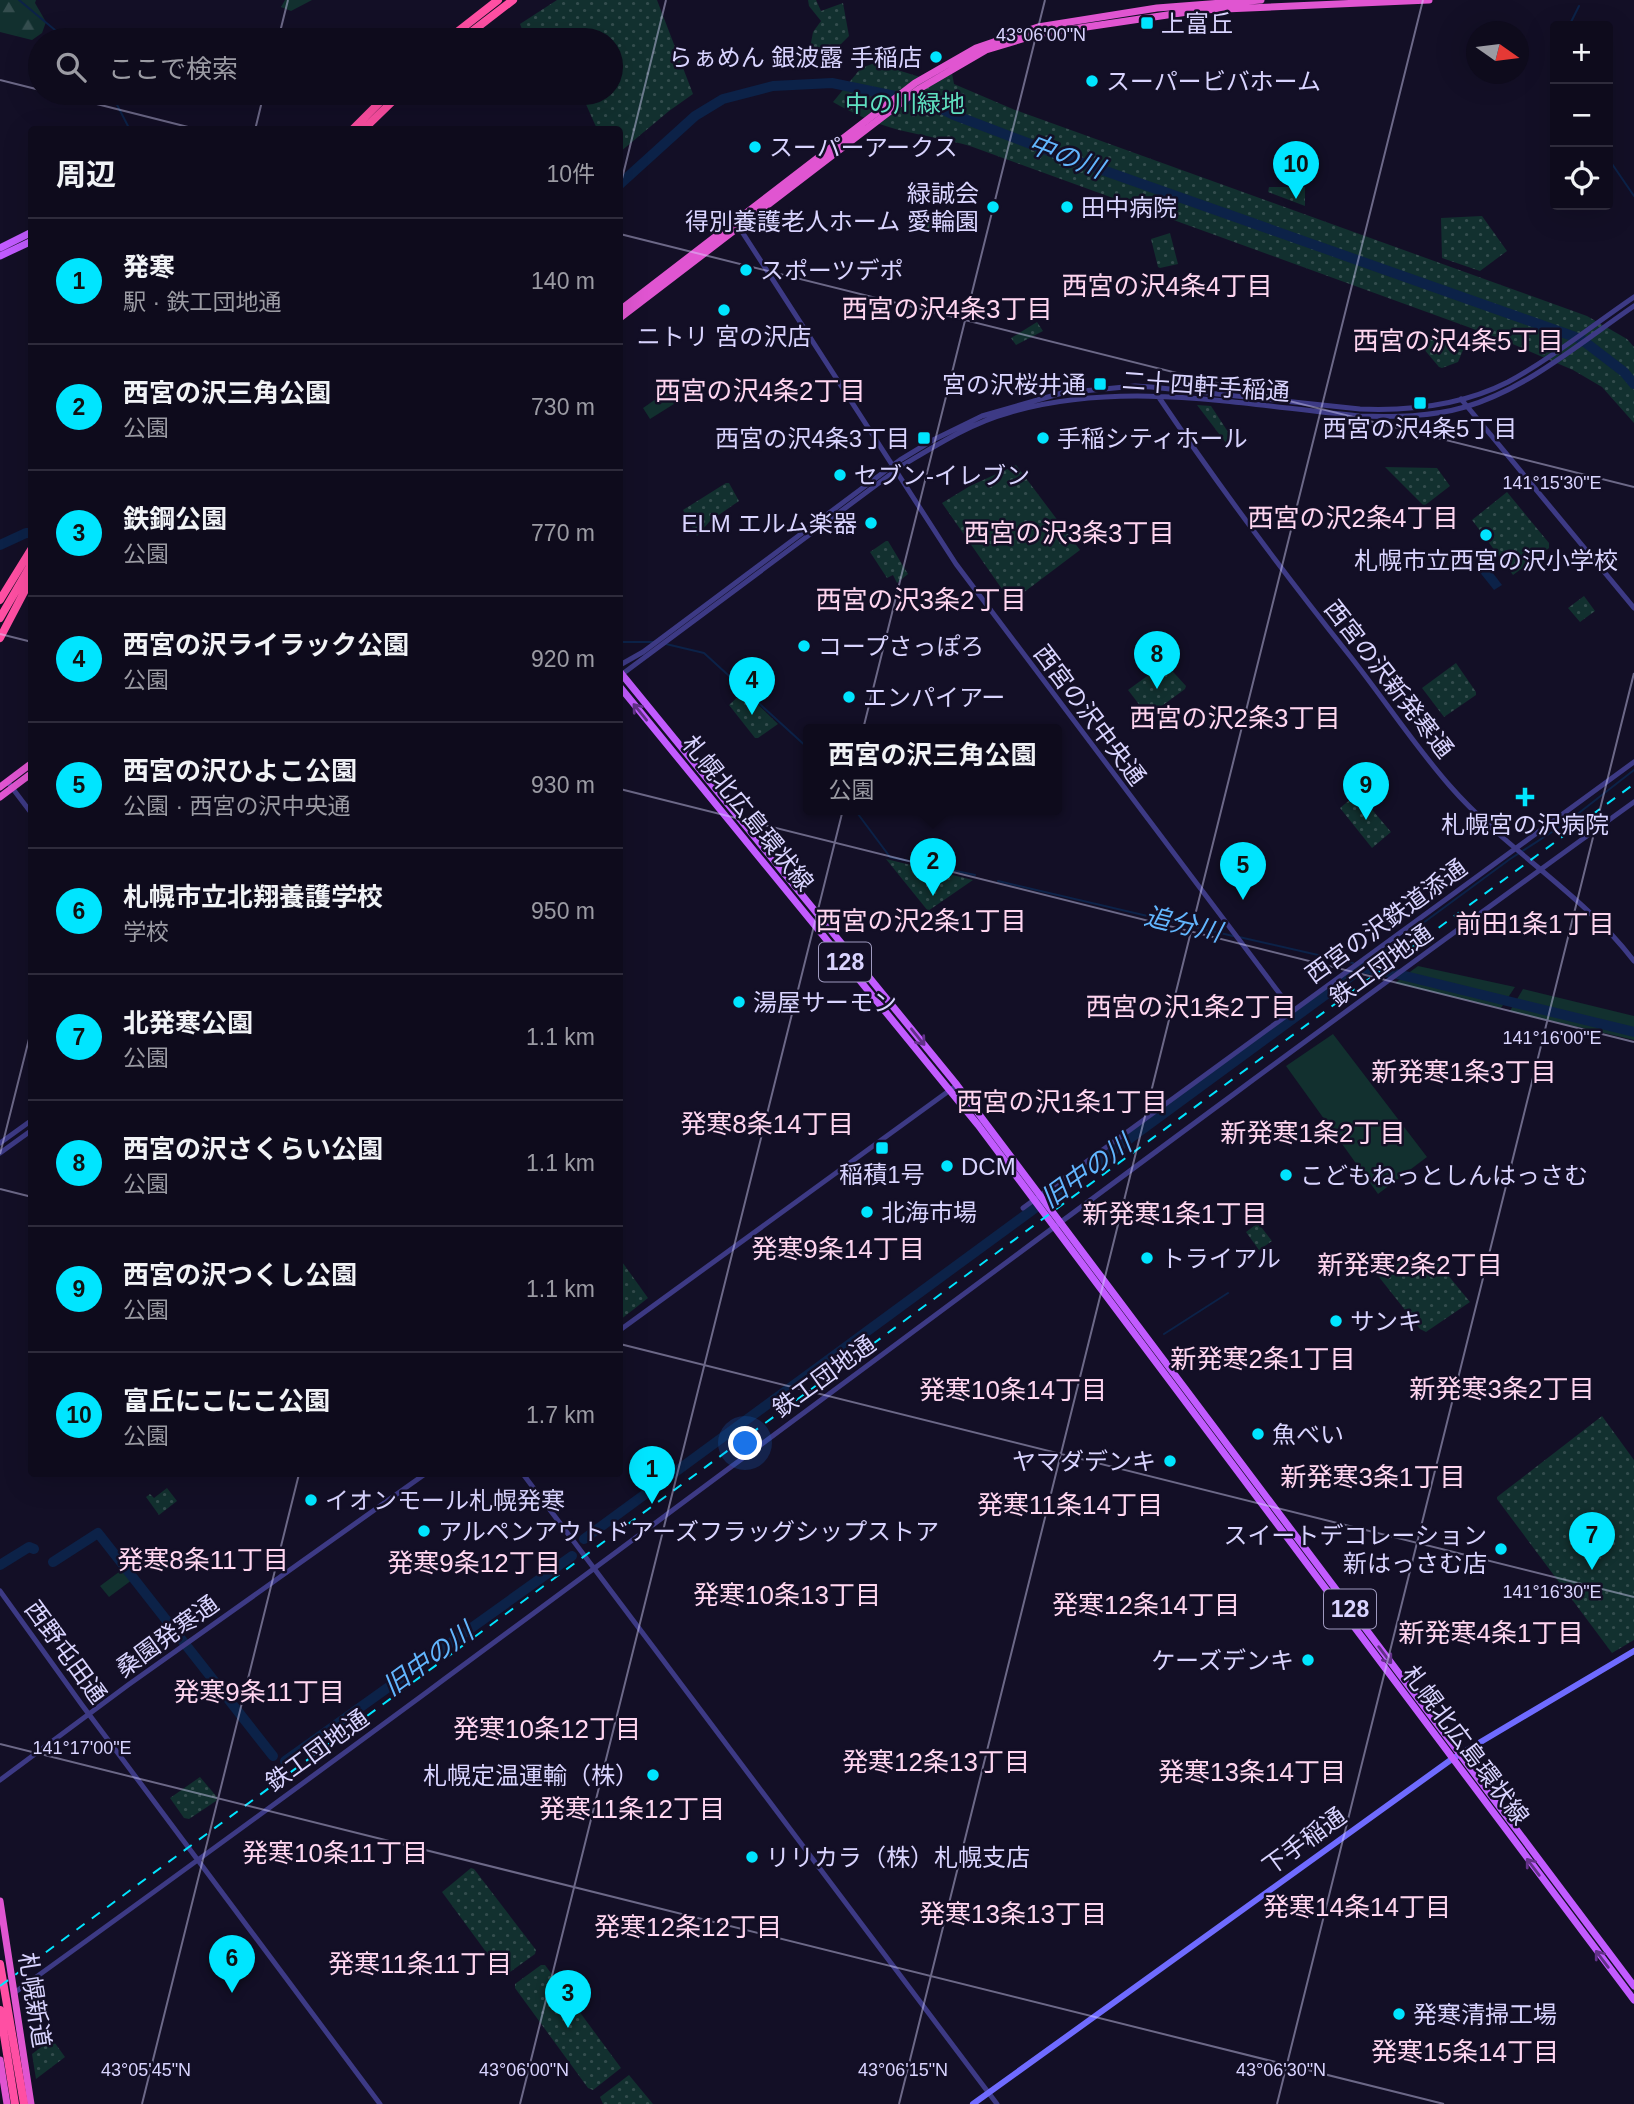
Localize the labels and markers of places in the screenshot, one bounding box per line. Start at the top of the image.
place label: 上富丘 [1161,10,1233,37]
marker: 上富丘 [1139,15,1155,31]
place label: らぁめん 銀波露 手稲店 [669,44,922,71]
marker: らぁめん 銀波露 手稲店 [928,49,944,65]
place label: スーパービバホーム [1106,68,1321,95]
marker: スーパービバホーム [1084,73,1100,89]
place label: スーパーアークス [769,134,958,161]
marker: スーパーアークス [747,139,763,155]
pin: 10 [1273,141,1319,199]
place label: 緑誠会 得別養護老人ホーム 愛輪園 [685,180,979,235]
place label: 田中病院 [1081,194,1177,221]
marker: 緑誠会 得別養護老人ホーム 愛輪園 [985,199,1001,215]
marker: 田中病院 [1059,199,1075,215]
place label: スポーツデポ [760,257,904,284]
marker: スポーツデポ [738,262,754,278]
marker: ニトリ 宮の沢店 [716,302,732,318]
place label: ニトリ 宮の沢店 [637,323,811,350]
place label: 宮の沢桜井通 [942,371,1086,398]
marker: 宮の沢桜井通 [1092,376,1108,392]
marker: 西宮の沢4条5丁目 [1412,395,1428,411]
place label: 西宮の沢4条5丁目 [1323,415,1517,442]
place label: 西宮の沢4条3丁目 [715,425,910,452]
place label: 手稲シティホール [1057,425,1248,452]
marker: 西宮の沢4条3丁目 [916,430,932,446]
marker: 手稲シティホール [1035,430,1051,446]
place label: セブン-イレブン [854,462,1030,489]
marker: セブン-イレブン [832,467,848,483]
place label: ELM エルム楽器 [681,510,857,537]
marker: ELM エルム楽器 [863,515,879,531]
marker: 札幌市立西宮の沢小学校 [1478,527,1494,543]
place label: 札幌市立西宮の沢小学校 [1354,547,1618,574]
pin: 8 [1134,631,1180,689]
place label: コープさっぽろ [818,633,985,660]
marker: コープさっぽろ [796,638,812,654]
pin: 4 [729,657,775,715]
place label: エンパイアー [863,684,1006,711]
marker: エンパイアー [841,689,857,705]
pin: 9 [1343,762,1389,820]
marker: 札幌宮の沢病院 [1515,787,1535,807]
place label: 札幌宮の沢病院 [1441,811,1609,838]
pin: 2 [910,838,956,896]
pin: 5 [1220,842,1266,900]
place label: 湯屋サーモン [753,989,897,1016]
marker: 湯屋サーモン [731,994,747,1010]
marker: 稲積1号 [874,1140,890,1156]
place label: DCM [961,1153,1016,1180]
marker: DCM [939,1158,955,1174]
place label: 稲積1号 [839,1161,925,1188]
place label: こどもねっとしんはっさむ [1300,1162,1588,1189]
marker: こどもねっとしんはっさむ [1278,1167,1294,1183]
place label: 北海市場 [881,1199,977,1226]
marker: 北海市場 [859,1204,875,1220]
place label: トライアル [1161,1245,1281,1272]
marker: トライアル [1139,1250,1155,1266]
place label: サンキ [1350,1308,1422,1335]
marker: サンキ [1328,1313,1344,1329]
place label: 魚べい [1272,1421,1344,1448]
marker: 魚べい [1250,1426,1266,1442]
pin: 1 [629,1446,675,1504]
place label: ヤマダデンキ [1012,1448,1156,1475]
marker: ヤマダデンキ [1162,1453,1178,1469]
place label: イオンモール札幌発寒 [325,1487,565,1514]
marker: イオンモール札幌発寒 [303,1492,319,1508]
pin: 7 [1569,1512,1615,1570]
place label: アルペンアウトドアーズフラッグシップストア [438,1518,939,1545]
place label: スイートデコレーション 新はっさむ店 [1223,1522,1487,1577]
marker: アルペンアウトドアーズフラッグシップストア [416,1523,432,1539]
marker: スイートデコレーション 新はっさむ店 [1493,1541,1509,1557]
place label: ケーズデンキ [1151,1647,1294,1674]
marker: ケーズデンキ [1300,1652,1316,1668]
place label: 札幌定温運輸（株） [423,1762,639,1789]
marker: 札幌定温運輸（株） [645,1767,661,1783]
place label: リリカラ（株）札幌支店 [766,1844,1030,1871]
marker: リリカラ（株）札幌支店 [744,1849,760,1865]
pin: 6 [209,1935,255,1993]
pin: 3 [545,1970,591,2028]
place label: 発寒清掃工場 [1413,2001,1557,2028]
marker: 発寒清掃工場 [1391,2006,1407,2022]

